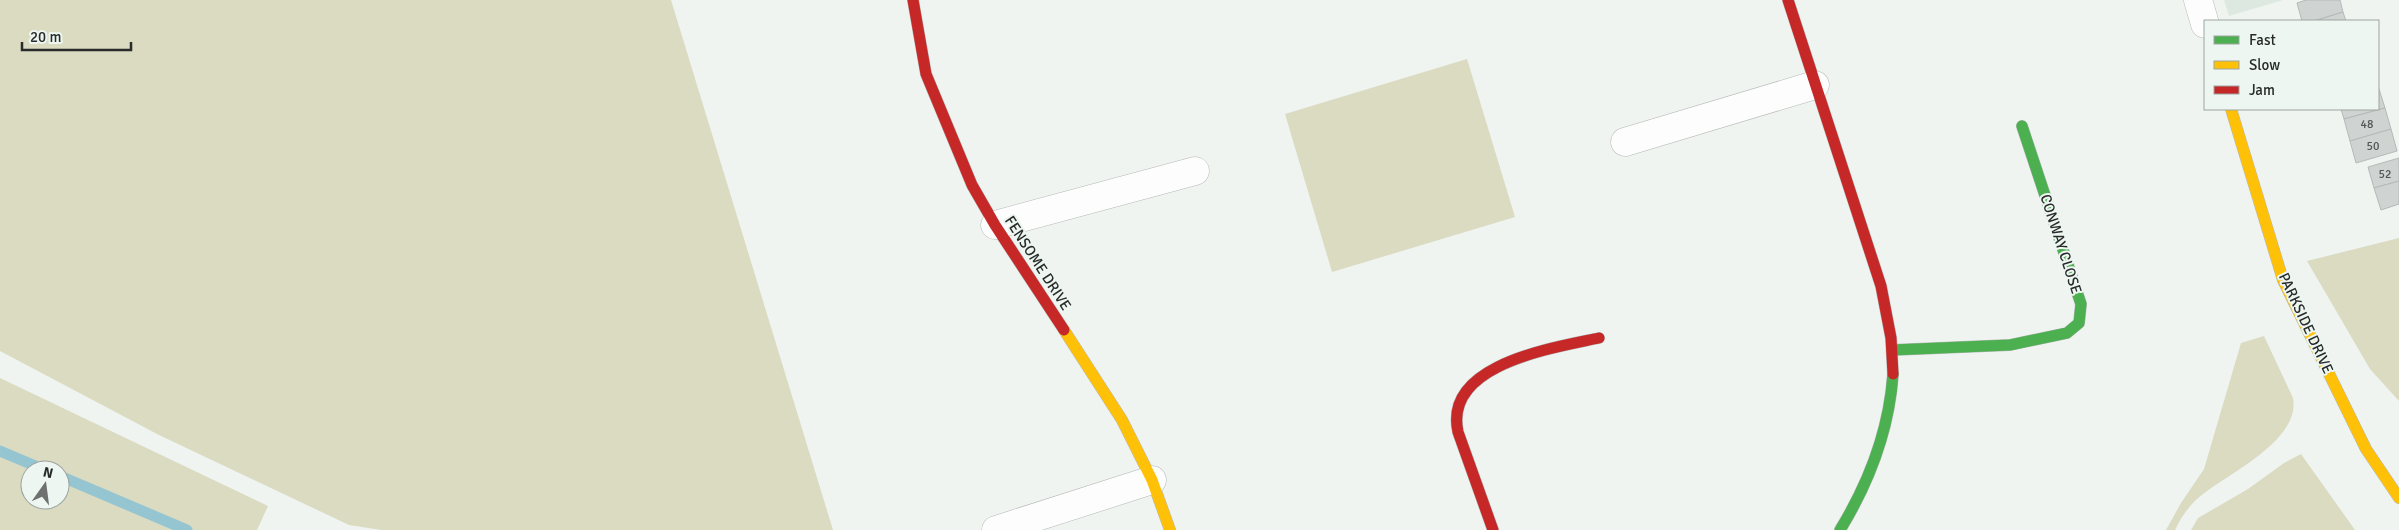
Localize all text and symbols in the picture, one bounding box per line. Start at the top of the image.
scale bar [22,20,131,52]
legend [2204,20,2379,110]
text: 20 m [30,28,61,46]
text: Fast [2249,31,2276,49]
text: Slow [2249,56,2280,74]
text: Jam [2249,81,2275,99]
house number: 48 [2361,117,2373,132]
house number: 50 [2367,139,2379,154]
house number: 52 [2379,167,2391,182]
street label: CONWAY CLOSE [2036,192,2086,296]
street label: FENSOME DRIVE [1001,212,1075,314]
street label: PARKSIDE DRIVE [2275,270,2337,376]
north arrow [20,460,70,510]
text: N [41,463,55,482]

